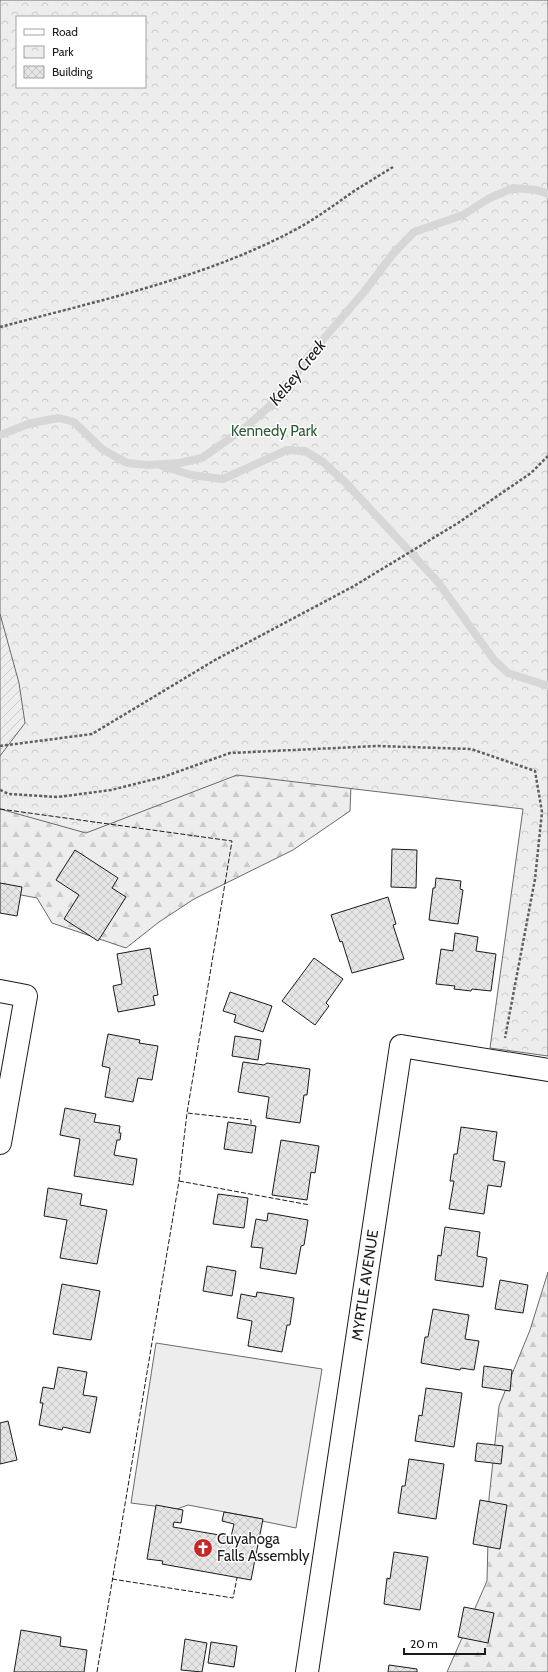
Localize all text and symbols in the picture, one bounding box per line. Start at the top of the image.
legend [16,16,146,88]
text: Road [52,24,78,39]
text: Park [52,44,74,59]
text: Building [52,64,94,79]
water label: Kelsey Creek [265,335,330,409]
park label: Kennedy Park [231,422,317,440]
street label: MYRTLE AVENUE [348,1229,382,1342]
place label: Cuyahoga Falls Assembly [217,1530,310,1565]
church icon: Cuyahoga Falls Assembly [192,1537,214,1559]
scale bar [404,1630,485,1656]
text: 20 m [410,1636,438,1651]

